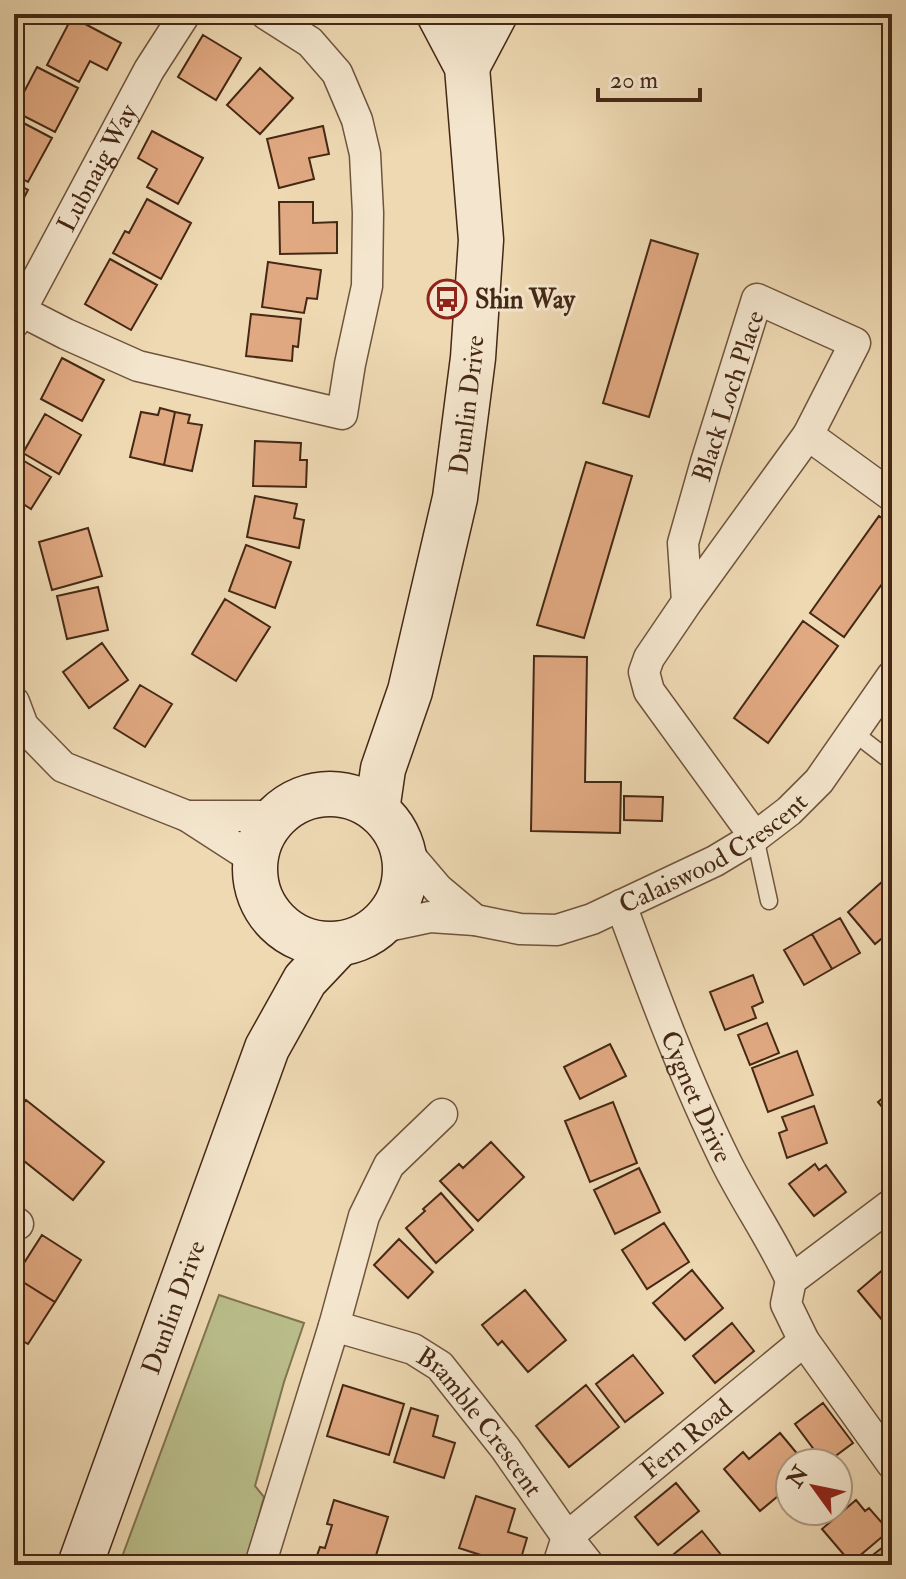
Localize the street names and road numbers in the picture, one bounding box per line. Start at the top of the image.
street label: Lubnaig Way [51,98,145,238]
street label: Black Loch Place [686,307,772,486]
street label: Dunlin Drive [443,334,492,477]
street label: Calaiswood Crescent [614,787,815,921]
street label: Cygnet Drive [653,1026,739,1168]
street label: Dunlin Drive [135,1236,213,1379]
street label: Bramble Crescent [410,1340,549,1503]
street label: Fern Road [634,1392,739,1486]

